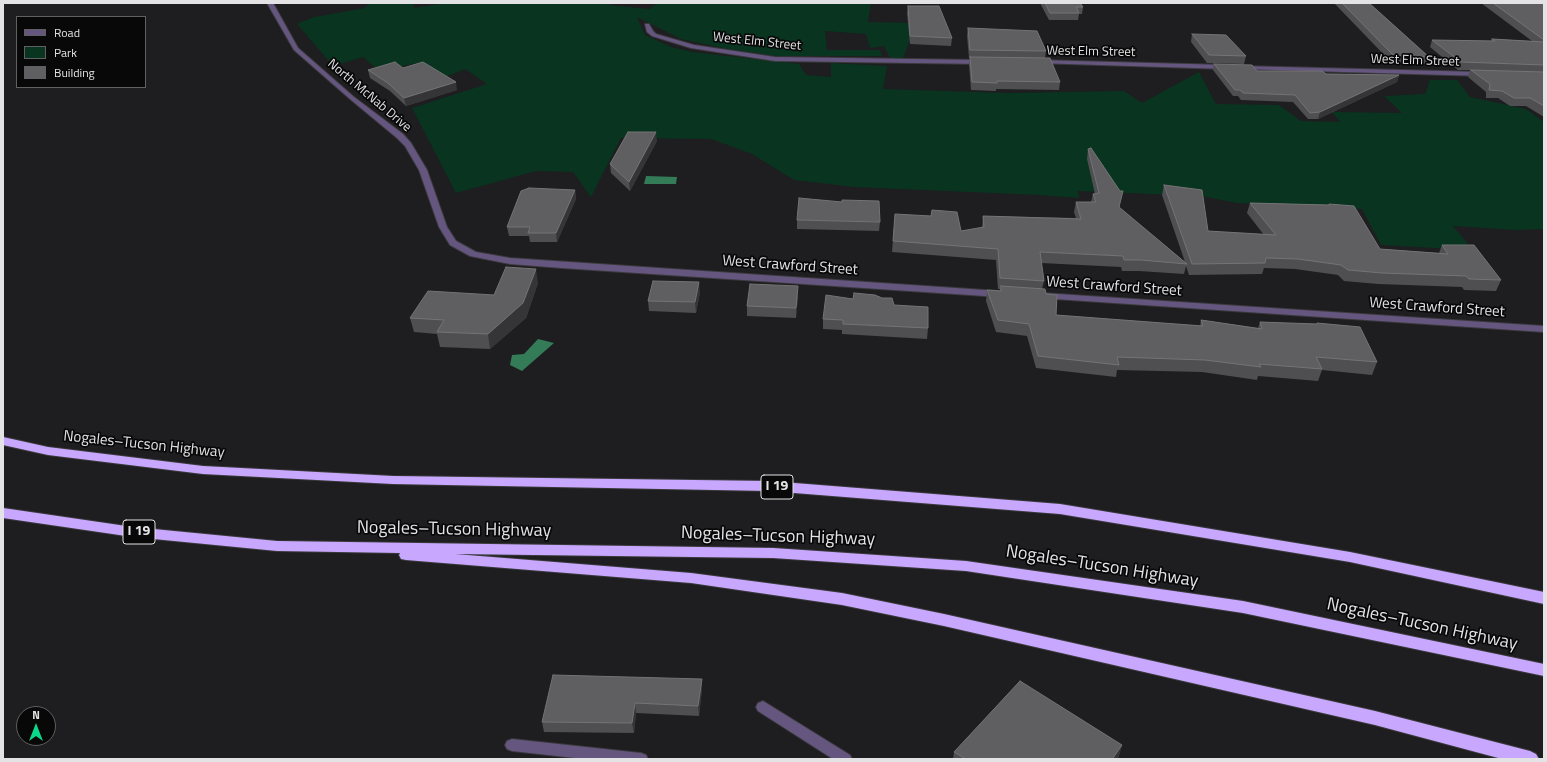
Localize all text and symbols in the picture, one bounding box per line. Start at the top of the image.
legend [16,16,146,88]
text: Road [54,23,80,42]
street label: West Elm Street [712,30,802,54]
text: Park [54,43,77,62]
street label: West Elm Street [1047,43,1135,61]
street label: West Elm Street [1370,52,1460,70]
street label: North McNab Drive [324,56,414,136]
text: Building [54,63,95,82]
street label: West Crawford Street [722,252,858,280]
street label: West Crawford Street [1046,273,1182,301]
street label: West Crawford Street [1369,294,1505,322]
street label: Nogales–Tucson Highway [62,428,226,462]
road number: I 19 [761,475,793,499]
street label: Nogales–Tucson Highway [357,518,551,542]
road number: I 19 [123,520,155,544]
street label: Nogales–Tucson Highway [680,523,876,551]
street label: Nogales–Tucson Highway [1004,541,1200,593]
street label: Nogales–Tucson Highway [1325,594,1519,656]
north arrow [16,706,56,746]
text: N [32,707,40,723]

